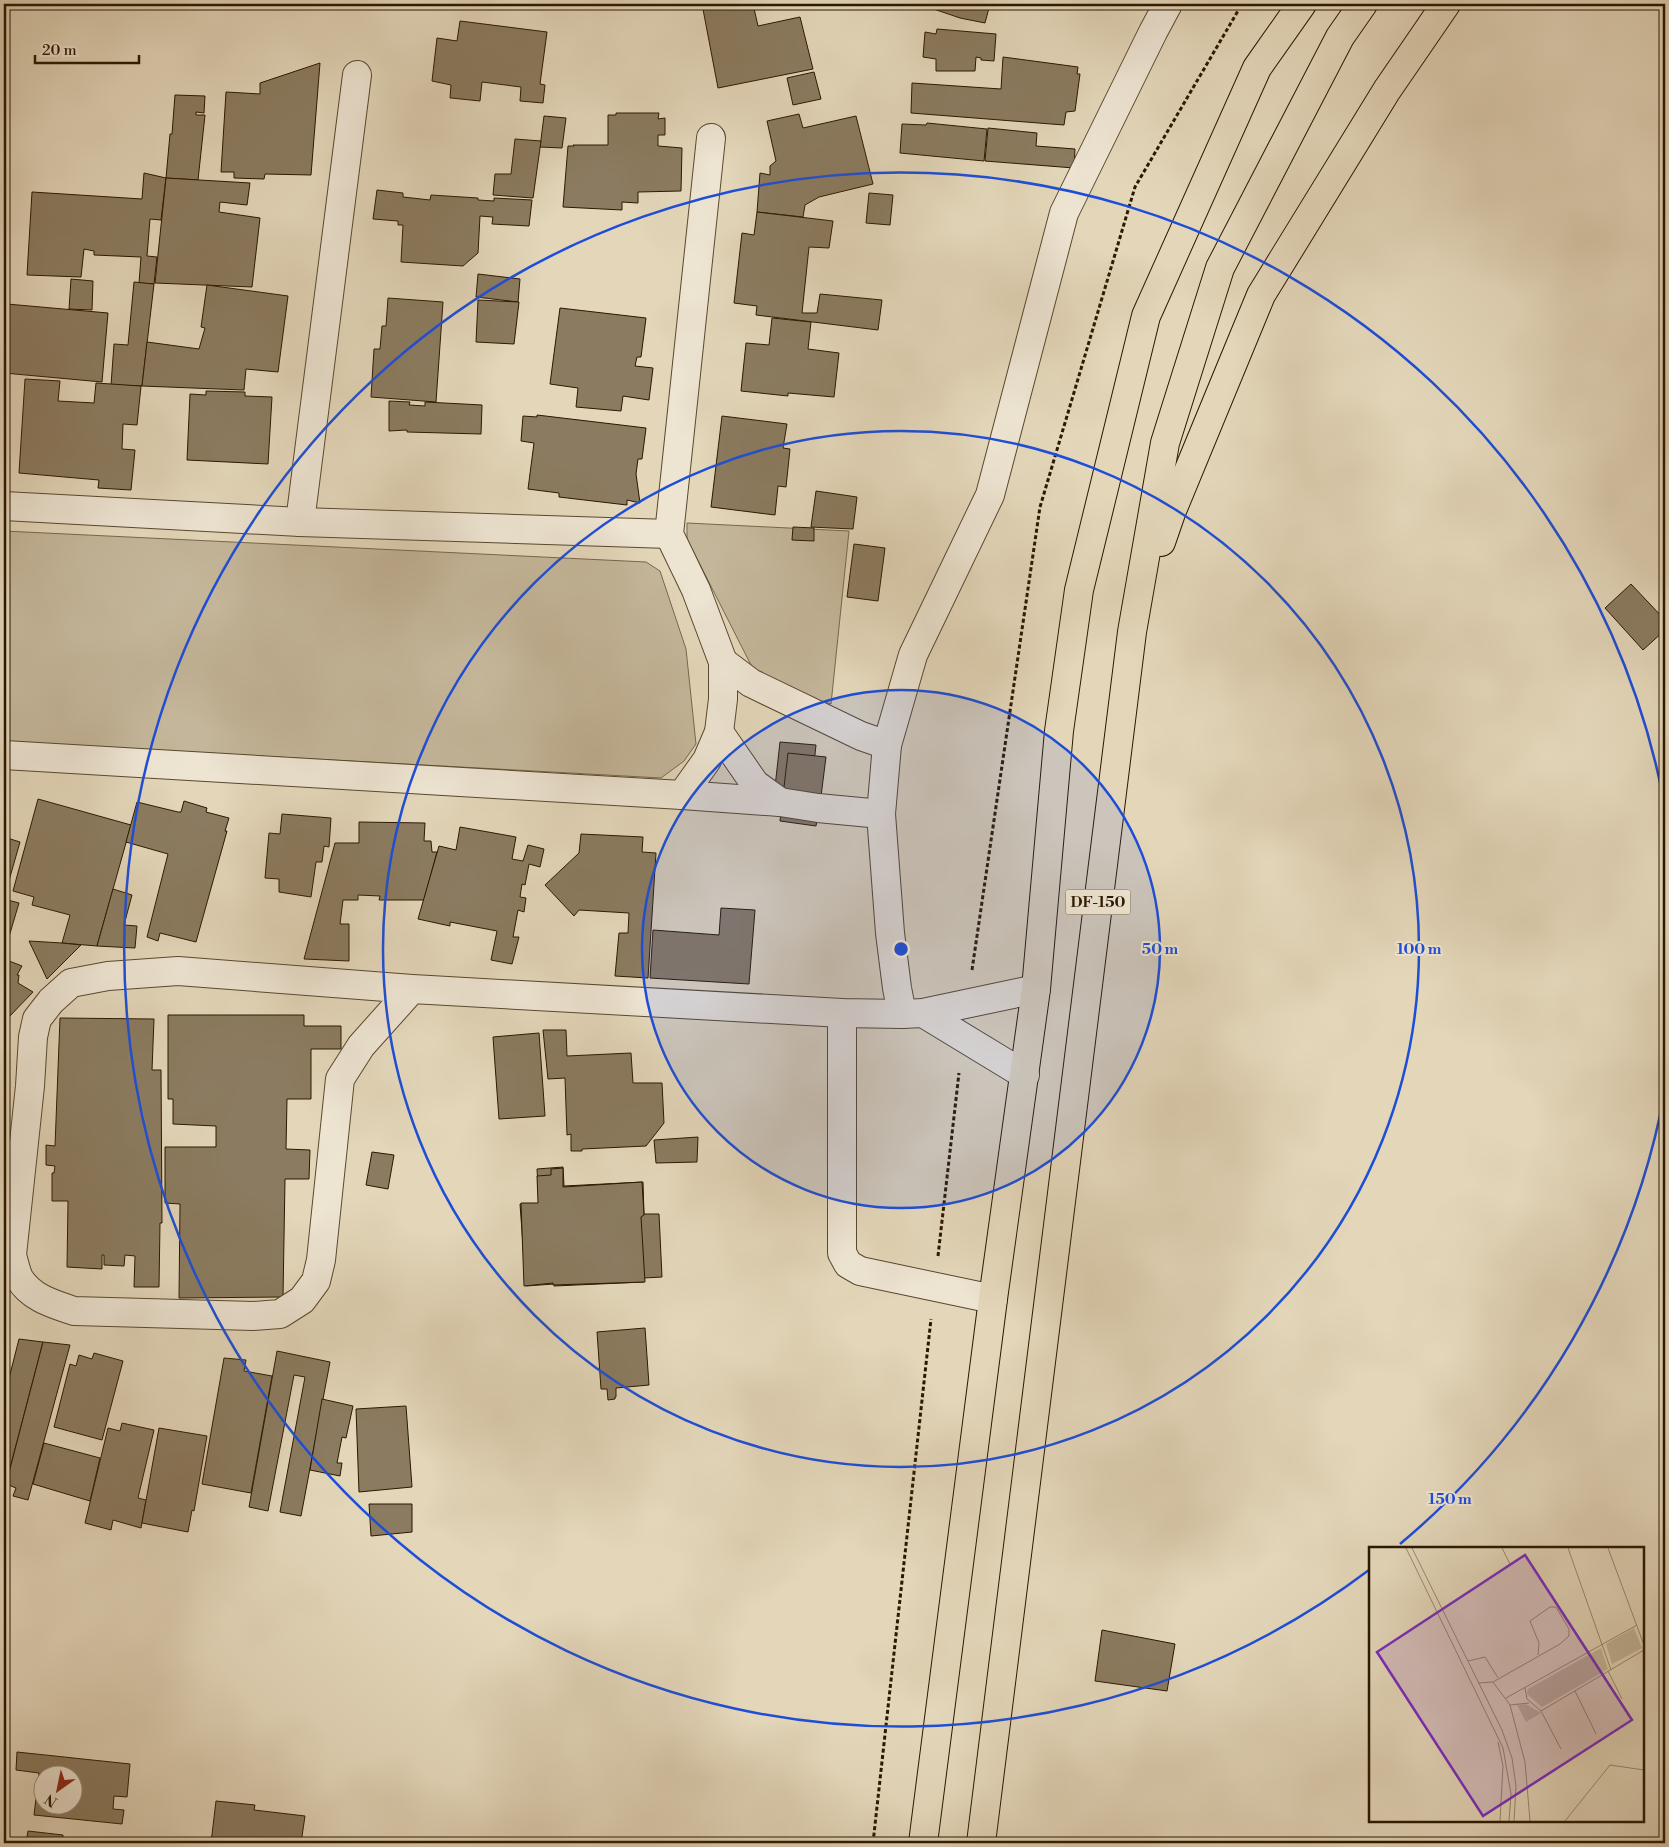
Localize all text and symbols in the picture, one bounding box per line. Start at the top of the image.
scale bar [35,32,139,64]
text: 20 m [42,41,77,60]
road number: DF-150 [1066,890,1130,914]
centre of rings [892,940,910,958]
text: 50 m [1142,940,1178,959]
text: 100 m [1397,940,1442,959]
text: 150 m [1428,1490,1472,1509]
inset map [1369,1547,1644,1822]
north arrow [32,1764,82,1814]
text: N [42,1789,61,1811]

